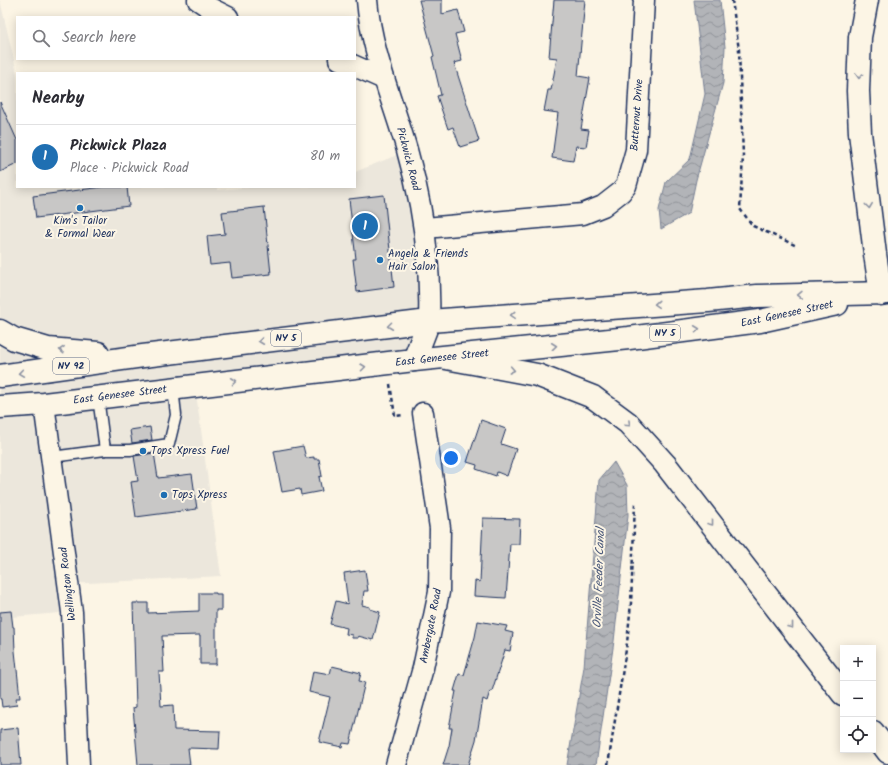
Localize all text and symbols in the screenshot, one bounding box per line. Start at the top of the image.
search box [16,16,356,60]
text: Search here [62,26,136,50]
icon: search [30,27,52,49]
one-way arrow [854,73,863,79]
street label: Butternut Drive [626,78,648,152]
text: Nearby [32,85,84,112]
street label: Pickwick Road [391,125,425,193]
text: Pickwick Plaza [70,134,167,158]
text: 1 [43,146,47,167]
text: 80 m [310,146,340,167]
text: Place · Pickwick Road [70,158,189,179]
marker: Kim's Tailor & Formal Wear [75,203,85,213]
one-way arrow [864,203,873,209]
pin: 1 [352,211,378,241]
place label: Kim's Tailor & Formal Wear [45,212,116,243]
place label: Angela & Friends Hair Salon [388,245,468,276]
marker: Angela & Friends Hair Salon [375,255,385,265]
one-way arrow [797,291,803,299]
street label: East Genesee Street [739,295,836,333]
one-way arrow [654,300,660,309]
one-way arrow [510,310,516,319]
one-way arrow [387,321,393,330]
road number: NY 5 [650,325,680,341]
one-way arrow [694,325,700,334]
road number: NY 5 [271,330,301,346]
one-way arrow [258,336,264,345]
one-way arrow [551,342,557,351]
street label: East Genesee Street [394,344,491,372]
one-way arrow [59,346,65,355]
road number: NY 92 [53,358,89,374]
one-way arrow [360,362,366,371]
one-way arrow [509,365,515,374]
one-way arrow [18,368,24,377]
one-way arrow [231,377,237,386]
street label: East Genesee Street [72,380,169,410]
one-way arrow [623,419,631,426]
place label: Tops Xpress Fuel [151,442,230,460]
marker: Tops Xpress Fuel [138,446,148,456]
your location [441,448,461,468]
place label: Tops Xpress [172,486,228,504]
marker: Tops Xpress [159,490,169,500]
one-way arrow [707,519,714,526]
water label: Orville Feeder Canal [588,525,610,628]
street label: Wellington Road [54,546,81,622]
street label: Ambergate Road [415,587,447,665]
one-way arrow [786,622,793,629]
map controls [840,645,876,753]
button: + [840,645,876,681]
button: − [840,681,876,717]
button: locate [840,717,876,753]

